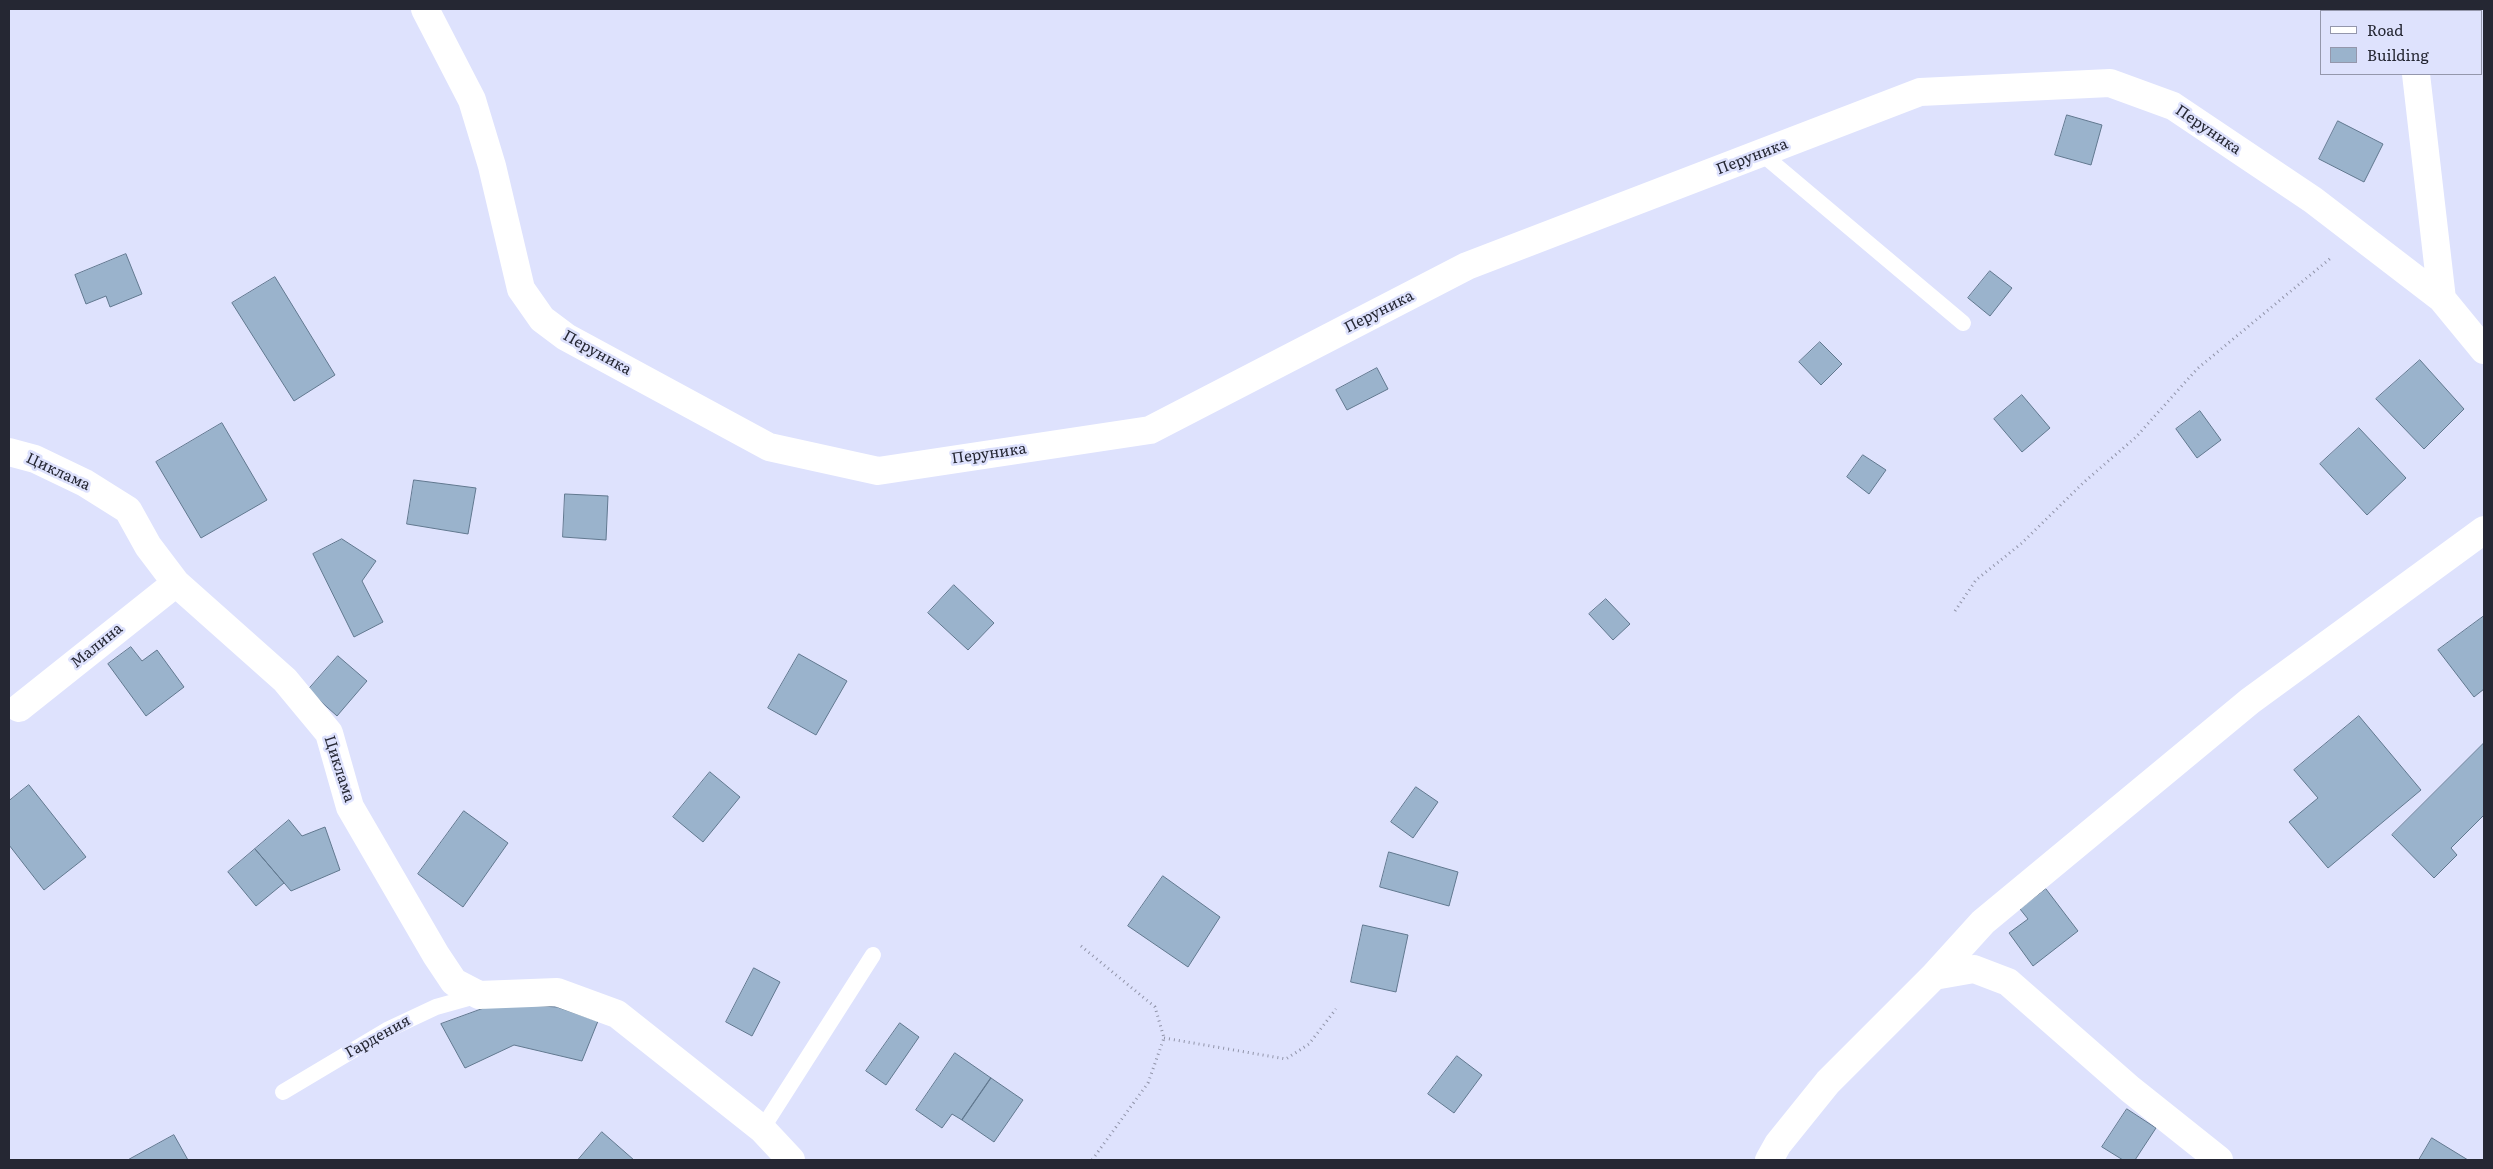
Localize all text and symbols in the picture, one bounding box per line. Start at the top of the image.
legend [2320,10,2483,75]
text: Road [2367,18,2403,41]
text: Building [2367,43,2429,66]
street label: Перуника [2172,101,2244,159]
street label: Перуника [1714,135,1790,179]
street label: Перуника [1341,287,1417,337]
street label: Перуника [560,327,634,379]
street label: Перуника [950,440,1028,468]
street label: Циклама [23,449,93,495]
street label: Малина [68,620,126,672]
street label: Циклама [320,733,358,805]
street label: Гардения [342,1012,414,1062]

